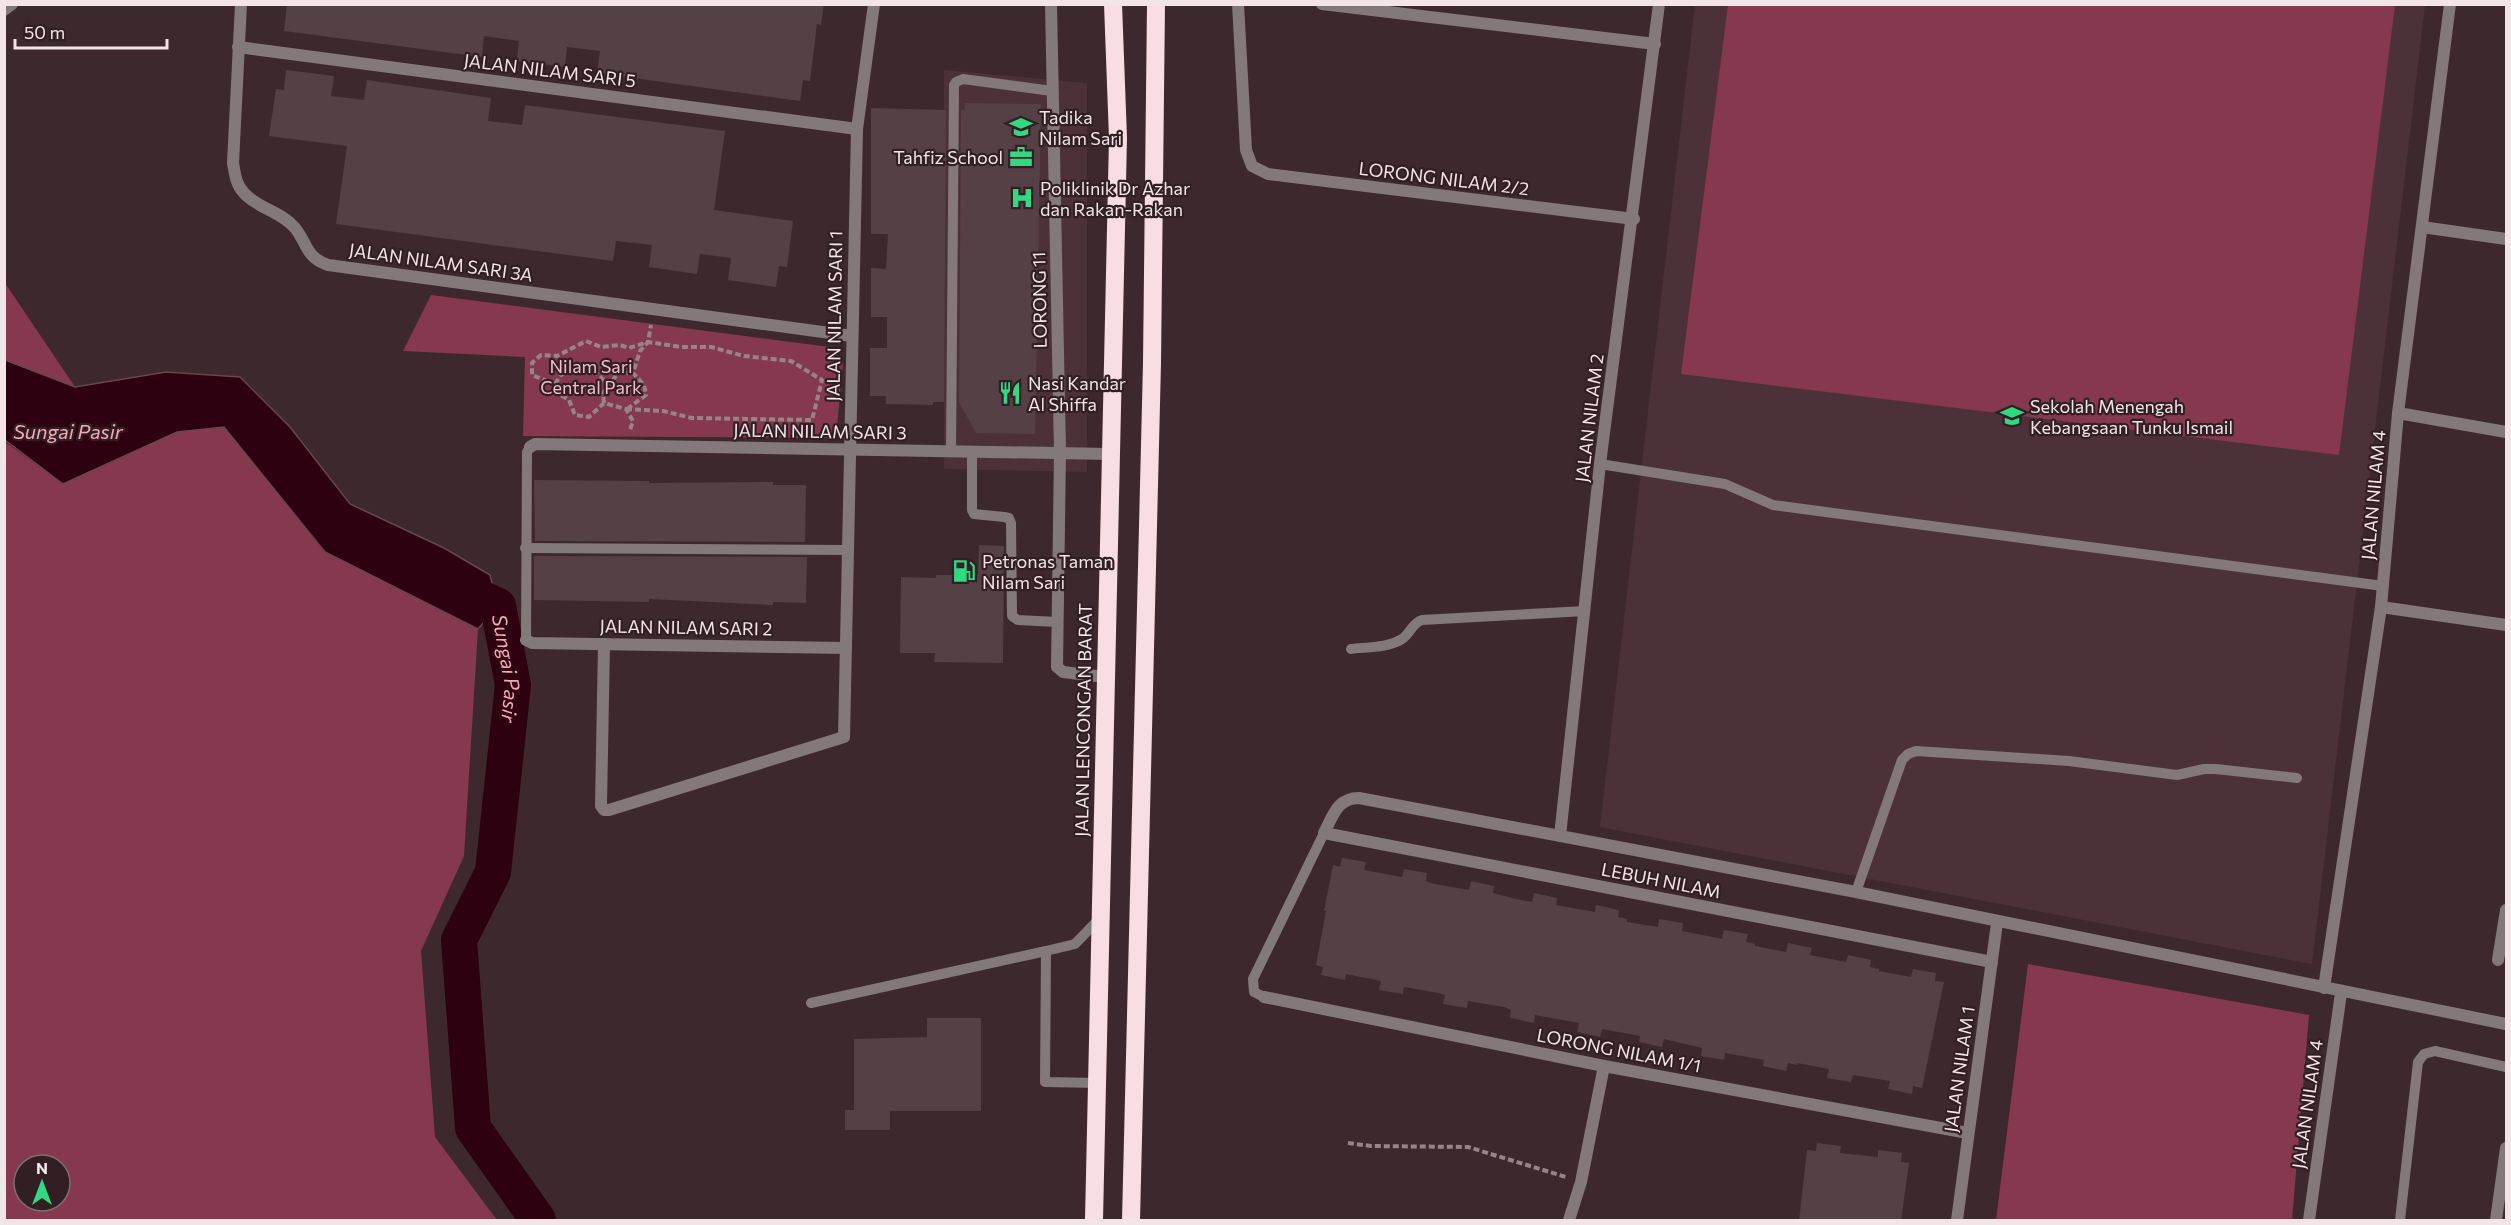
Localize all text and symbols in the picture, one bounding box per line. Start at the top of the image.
scale bar [15,12,166,50]
text: 50 m [24,21,65,43]
street label: JALAN NILAM SARI 5 [463,49,637,91]
place label: Tadika Nilam Sari [1039,106,1122,149]
school or university icon: Tadika Nilam Sari [1008,114,1034,140]
office icon: Tahfiz School [1008,144,1034,170]
place label: Tahfiz School [893,146,1003,168]
street label: LORONG NILAM 2/2 [1358,157,1530,199]
place label: Poliklinik Dr Azhar dan Rakan-Rakan [1040,177,1190,220]
hospital icon: Poliklinik Dr Azhar dan Rakan-Rakan [1009,185,1035,211]
street label: JALAN NILAM SARI 1 [822,231,846,401]
street label: JALAN NILAM SARI 3A [348,238,534,286]
street label: LORONG 11 [1027,251,1051,349]
street label: JALAN NILAM 2 [1570,352,1608,484]
park label: Nilam Sari Central Park [540,355,642,398]
place label: Nasi Kandar Al Shiffa [1028,372,1126,415]
restaurant icon: Nasi Kandar Al Shiffa [997,380,1023,406]
place label: Sekolah Menengah Kebangsaan Tunku Ismail [2030,395,2233,438]
school or university icon: Sekolah Menengah Kebangsaan Tunku Ismail [1999,403,2025,429]
street label: JALAN NILAM SARI 3 [733,418,907,444]
water label: Sungai Pasir [13,419,124,443]
street label: JALAN NILAM 4 [2356,429,2390,561]
place label: Petronas Taman Nilam Sari [982,550,1114,593]
fuel station icon: Petronas Taman Nilam Sari [951,558,977,584]
street label: JALAN LENCONGAN BARAT [1070,603,1096,837]
water label: Sungai Pasir [488,612,526,725]
street label: JALAN NILAM SARI 2 [599,614,773,640]
street label: LEBUH NILAM [1599,858,1723,902]
street label: JALAN NILAM 1 [1939,1005,1979,1133]
street label: LORONG NILAM 1/1 [1535,1023,1703,1077]
street label: JALAN NILAM 4 [2287,1038,2327,1170]
north arrow [12,1153,72,1213]
text: N [36,1158,48,1177]

